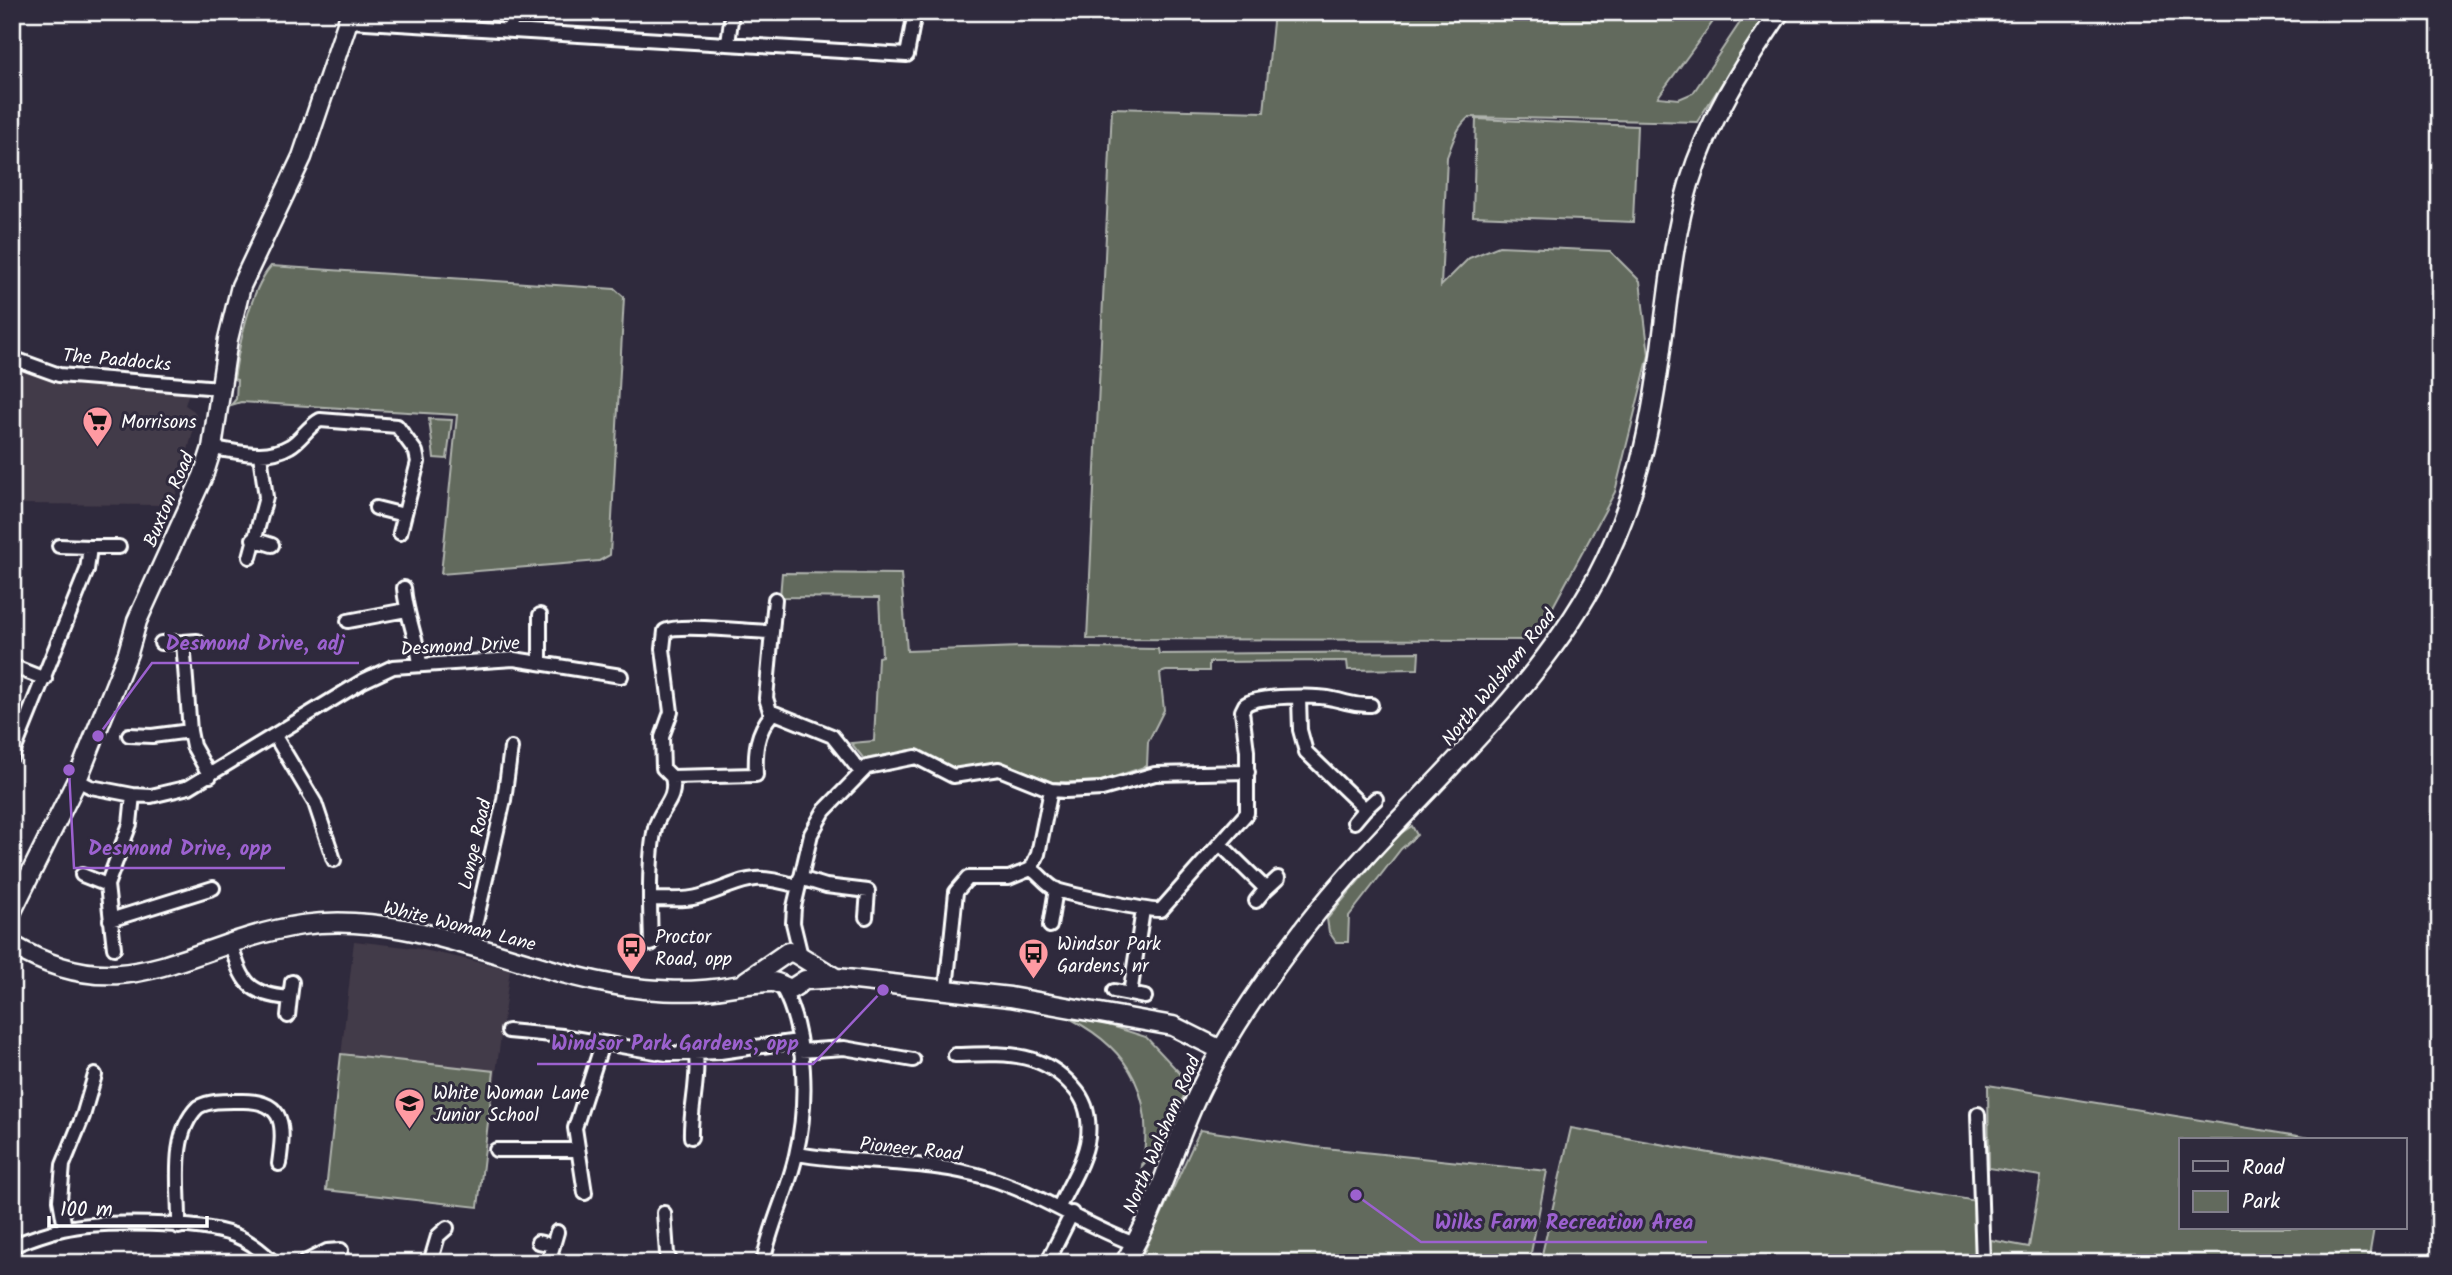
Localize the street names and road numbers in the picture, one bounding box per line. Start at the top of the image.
street label: The Paddocks [61,341,172,381]
street label: Buxton Road [136,447,204,552]
street label: North Walsham Road [1435,603,1565,754]
street label: Desmond Drive [400,629,521,665]
street label: Longe Road [451,796,501,893]
street label: White Woman Lane [380,893,539,961]
street label: North Walsham Road [1116,1050,1210,1219]
street label: Pioneer Road [858,1130,964,1170]

